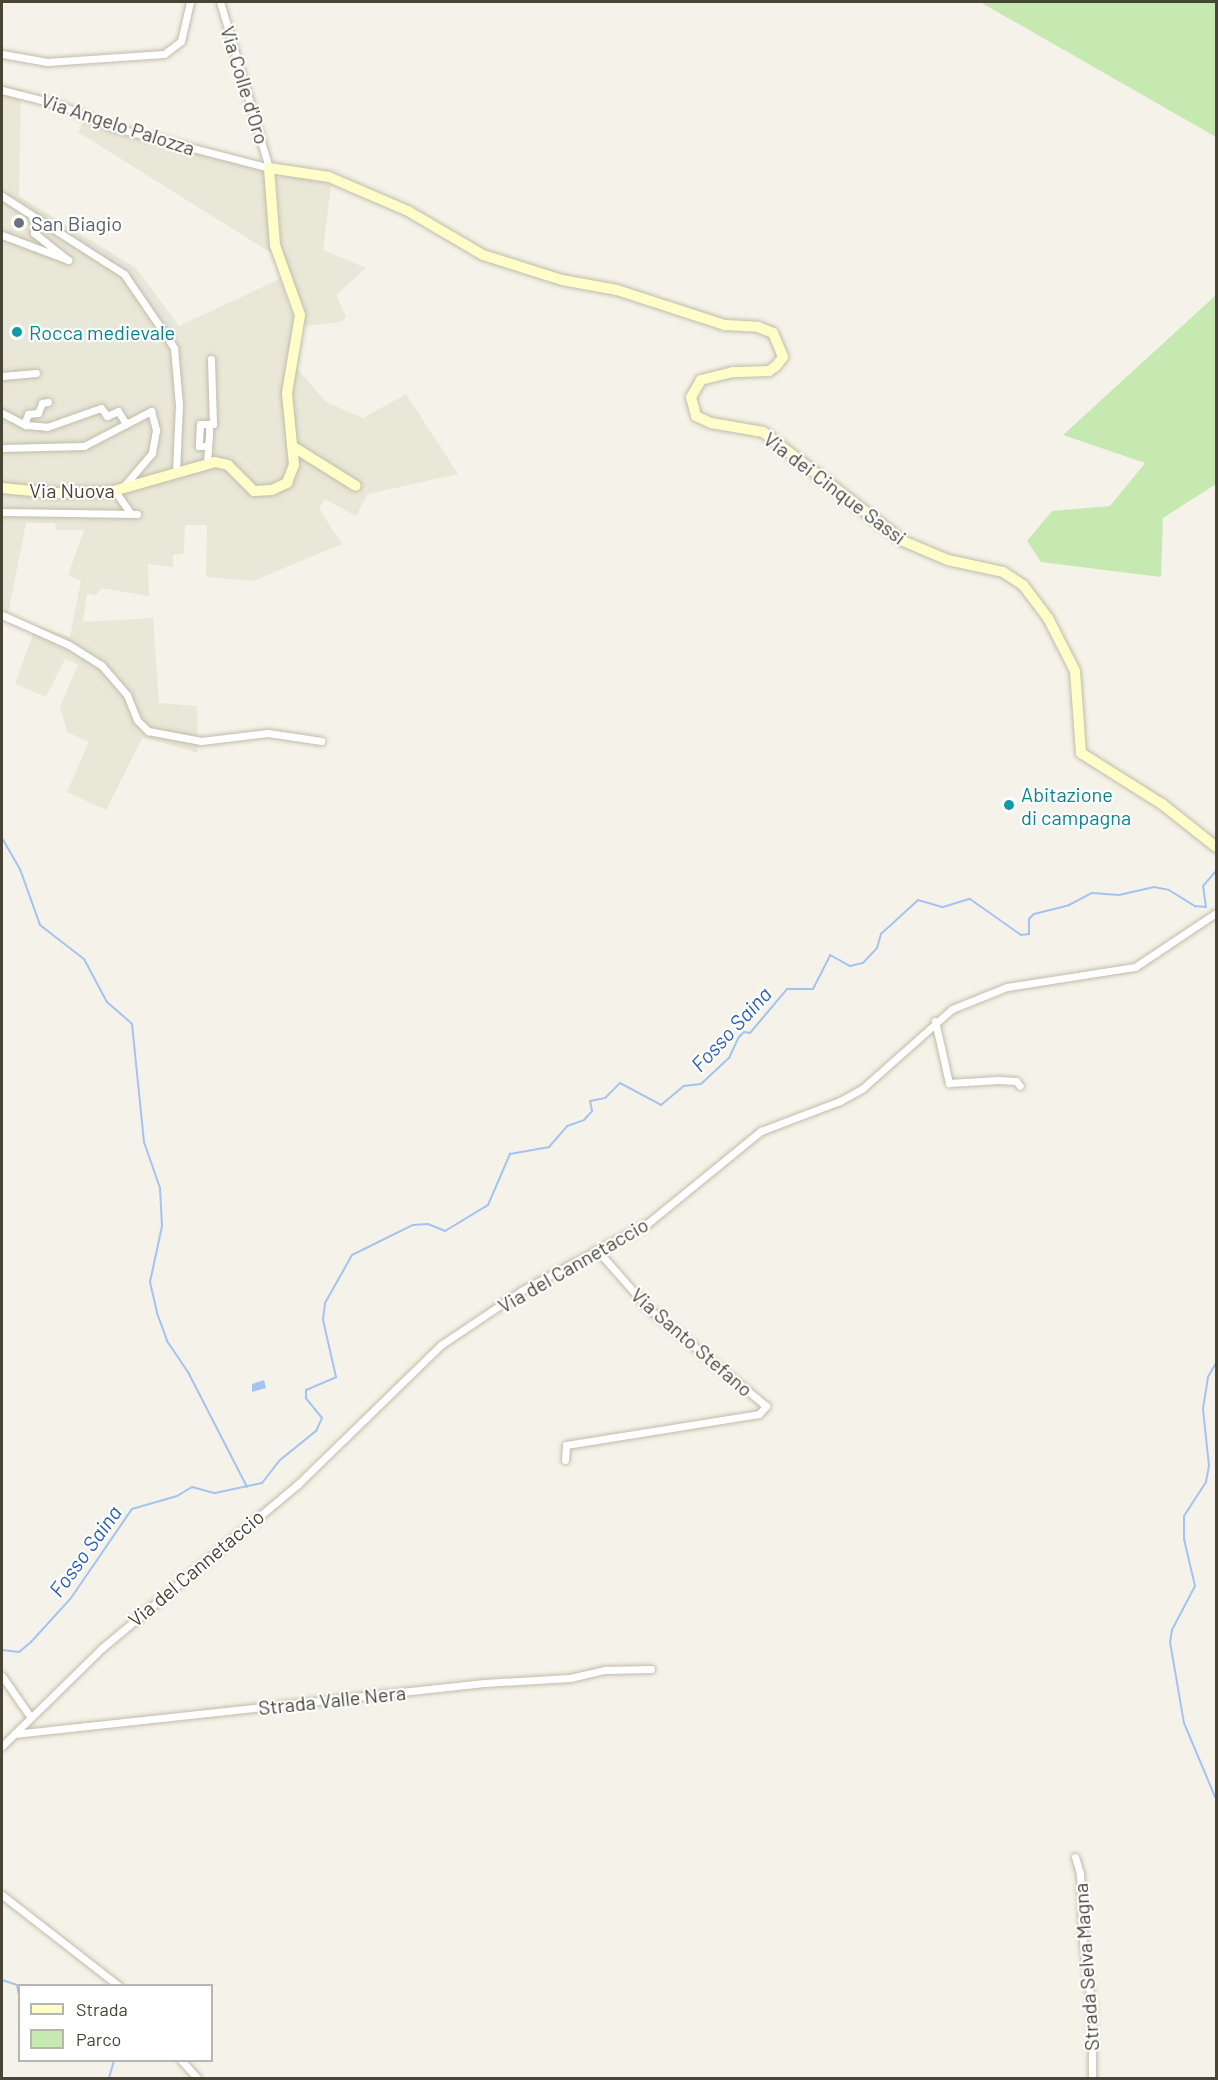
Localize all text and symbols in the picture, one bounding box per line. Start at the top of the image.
street label: Via Colle d'Oro [216,23,274,147]
street label: Via Angelo Palozza [38,88,198,160]
place label: San Biagio [31,211,122,235]
marker: San Biagio [12,216,26,230]
place label: Rocca medievale [29,320,175,344]
marker: Rocca medievale [10,325,24,339]
street label: Via dei Cinque Sassi [759,427,911,549]
street label: Via Nuova [29,478,115,502]
place label: Abitazione di campagna [1021,782,1131,829]
marker: Abitazione di campagna [1002,798,1016,812]
water label: Fosso Saina [685,981,777,1077]
street label: Via del Cannetaccio [494,1212,652,1318]
street label: Via Santo Stefano [626,1283,758,1401]
water label: Fosso Saina [43,1500,127,1602]
street label: Via del Cannetaccio [123,1504,269,1632]
street label: Strada Valle Nera [257,1680,407,1720]
street label: Strada Selva Magna [1068,1882,1104,2052]
legend [18,1984,213,2062]
text: Strada [76,1998,128,2020]
text: Parco [76,2028,121,2050]

